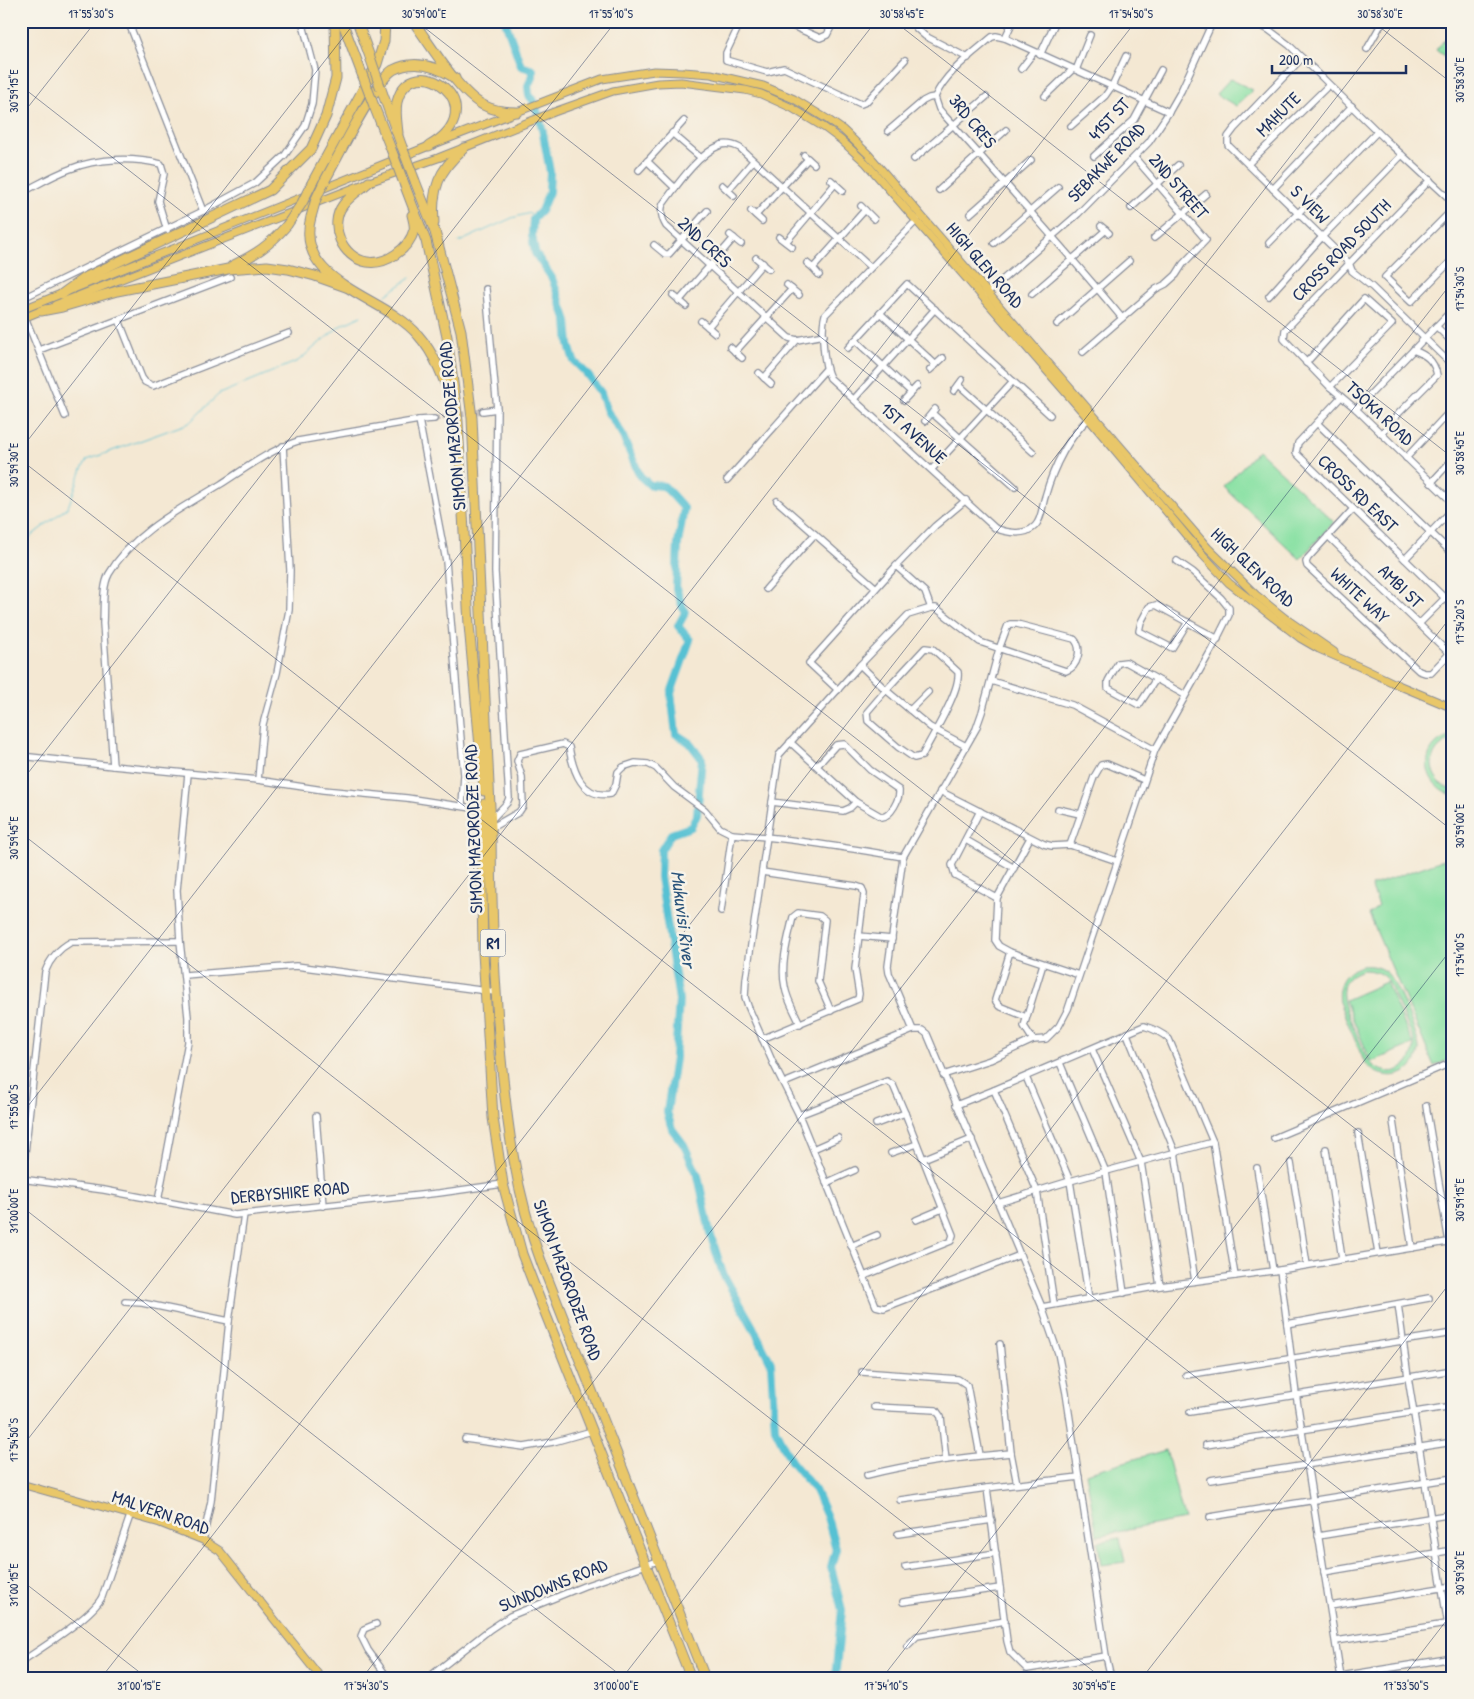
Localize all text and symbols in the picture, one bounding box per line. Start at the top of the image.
text: 17°55'30"S [68,5,114,22]
text: 30°59'00"E [402,5,447,22]
text: 17°55'10"S [589,5,634,22]
text: 30°58'45"E [880,5,925,22]
text: 17°54'50"S [1109,5,1154,22]
text: 30°58'30"E [1357,5,1403,22]
scale bar [1272,42,1405,74]
text: 200 m [1279,49,1313,70]
text: 30°58'30"E [1451,57,1468,103]
text: 30°59'15"E [5,69,22,113]
street label: MAHUTE [1250,86,1306,142]
street label: 3RD CRES [943,89,1003,153]
street label: 41ST ST [1083,91,1136,146]
street label: SEBAKWE ROAD [1061,116,1151,207]
street label: 2ND STREET [1143,148,1215,225]
street label: S VIEW [1285,179,1335,229]
street label: CROSS ROAD SOUTH [1286,193,1396,307]
street label: 2ND CRES [673,211,737,273]
street label: HIGH GLEN ROAD [941,217,1030,314]
text: 17°54'30"S [1451,266,1468,311]
street label: SIMON MAZORODZE ROAD [432,340,472,511]
street label: TSOKA ROAD [1341,375,1420,451]
street label: 1ST AVENUE [875,396,953,470]
text: 30°58'45"E [1451,430,1468,475]
text: 30°59'30"E [5,442,22,487]
street label: CROSS RD EAST [1312,448,1404,538]
street label: HIGH GLEN ROAD [1206,522,1301,613]
street label: AMBI ST [1373,558,1429,614]
street label: WHITE WAY [1325,561,1395,629]
text: 17°54'20"S [1451,599,1468,644]
street label: SIMON MAZORODZE ROAD [458,744,488,914]
text: 30°59'00"E [1451,803,1468,848]
text: 30°59'45"E [5,816,22,860]
water label: Mukuvisi River [665,869,703,972]
road number: R1 [480,930,506,956]
text: 17°54'10"S [1451,933,1468,977]
text: 17°55'00"S [5,1084,22,1130]
street label: DERBYSHIRE ROAD [230,1174,351,1210]
text: 30°59'15"E [1451,1178,1468,1222]
text: 31°00'00"E [5,1188,22,1233]
street label: SIMON MAZORODZE ROAD [527,1196,609,1364]
text: 17°54'50"S [5,1417,22,1462]
street label: MALVERN ROAD [109,1484,214,1541]
text: 30°59'30"E [1451,1550,1468,1595]
street label: SUNDOWNS ROAD [495,1552,611,1618]
text: 31°00'15"E [5,1563,22,1607]
text: 31°00'15"E [117,1677,161,1694]
text: 17°54'30"S [344,1677,389,1694]
text: 31°00'00"E [594,1677,639,1694]
text: 17°54'10"S [864,1677,908,1694]
text: 30°59'45"E [1072,1677,1116,1694]
text: 17°53'50"S [1383,1677,1429,1694]

